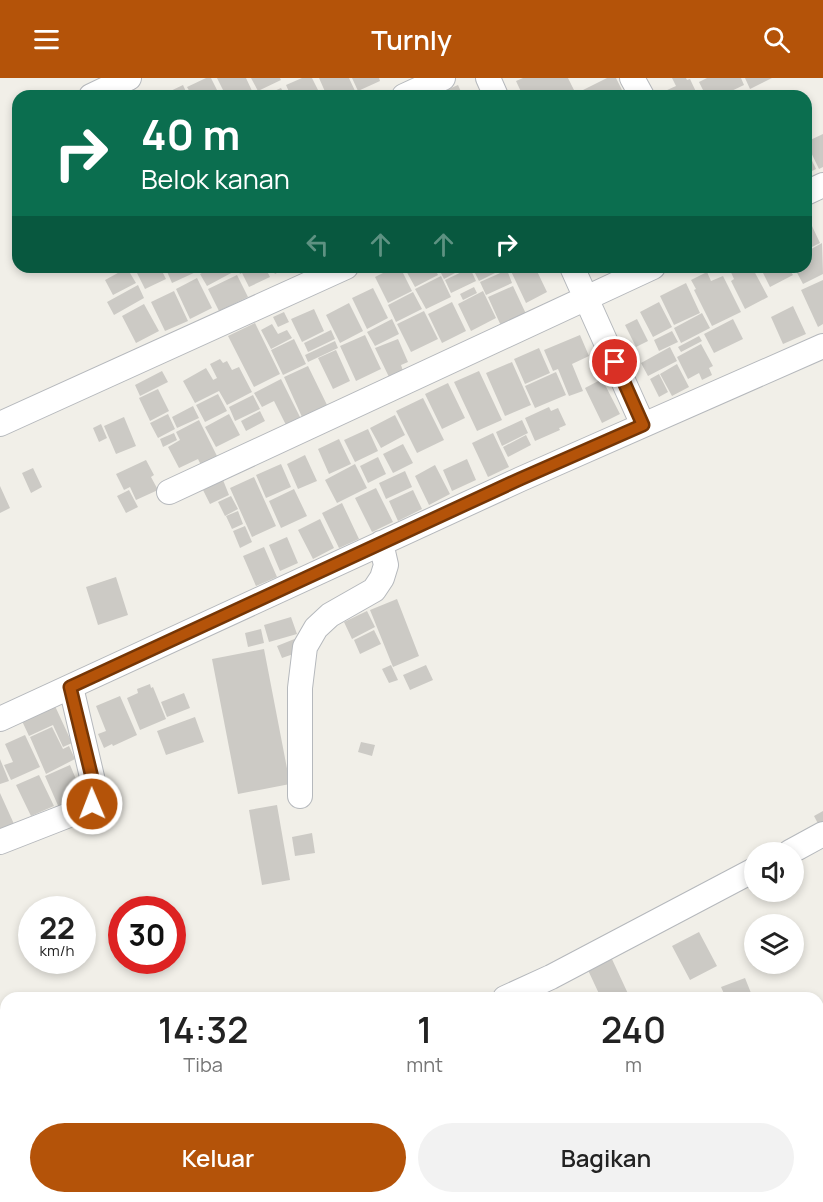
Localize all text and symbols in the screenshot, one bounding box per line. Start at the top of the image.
text: Turnly [371,21,452,58]
icon: menu [30,23,63,56]
icon: search [760,23,793,56]
text: 40 m [141,105,240,163]
icon: right [42,114,120,192]
text: Belok kanan [141,160,290,197]
icon: left [301,228,334,261]
icon: ahead [364,228,397,261]
icon: ahead [427,228,460,261]
icon: right [490,228,523,261]
pin [589,336,640,387]
icon: arrive [598,345,631,378]
position arrow [60,772,124,836]
map controls [744,842,804,974]
button: sound [744,842,804,902]
speed limit sign: 30 [108,896,186,974]
text: 22 [39,907,75,948]
button: layers [744,914,804,974]
text: km/h [40,940,74,961]
text: 14:32 [158,1005,248,1054]
text: 1 [417,1005,432,1054]
text: 240 [601,1005,666,1054]
text: Tiba [183,1051,223,1078]
text: mnt [406,1051,443,1078]
text: m [625,1051,642,1078]
button: Keluar [30,1123,406,1192]
button: Bagikan [418,1123,794,1192]

